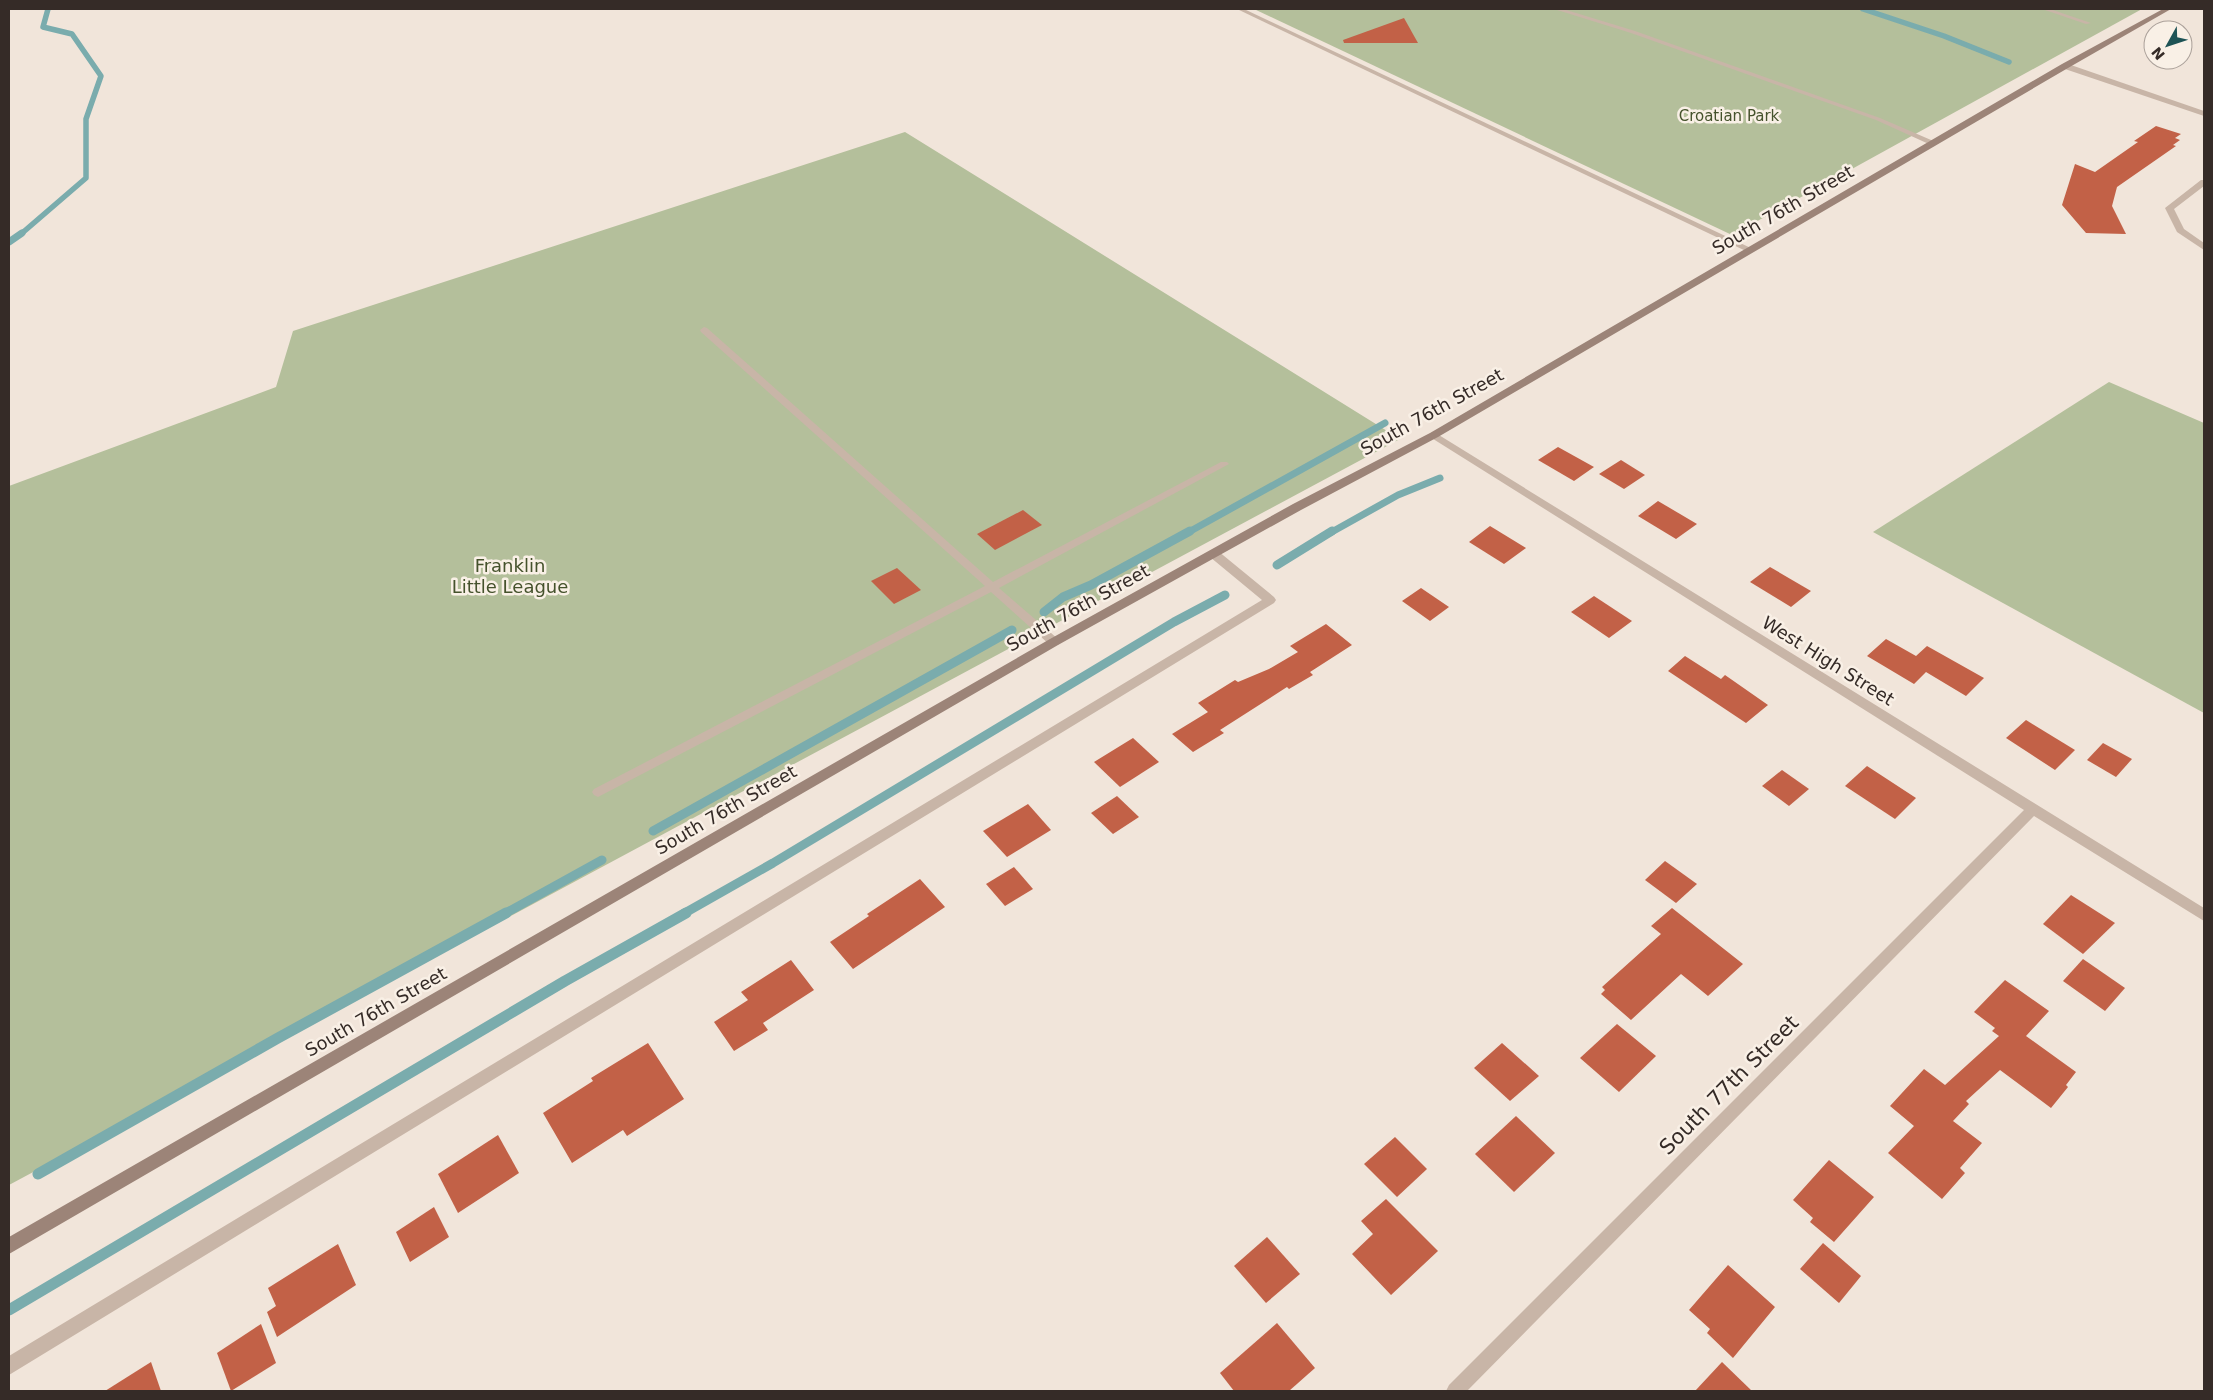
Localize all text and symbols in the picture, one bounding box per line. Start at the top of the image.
north arrow [2143,20,2193,70]
text: N [2148,44,2168,63]
park label: Croatian Park [1679,107,1780,125]
street label: South 76th Street [1708,161,1857,259]
street label: South 76th Street [1357,364,1507,459]
park label: Franklin Little League [452,555,568,597]
street label: South 76th Street [1003,560,1153,655]
street label: West High Street [1758,611,1898,710]
street label: South 76th Street [651,761,800,859]
street label: South 76th Street [301,963,450,1061]
street label: South 77th Street [1655,1011,1803,1159]

